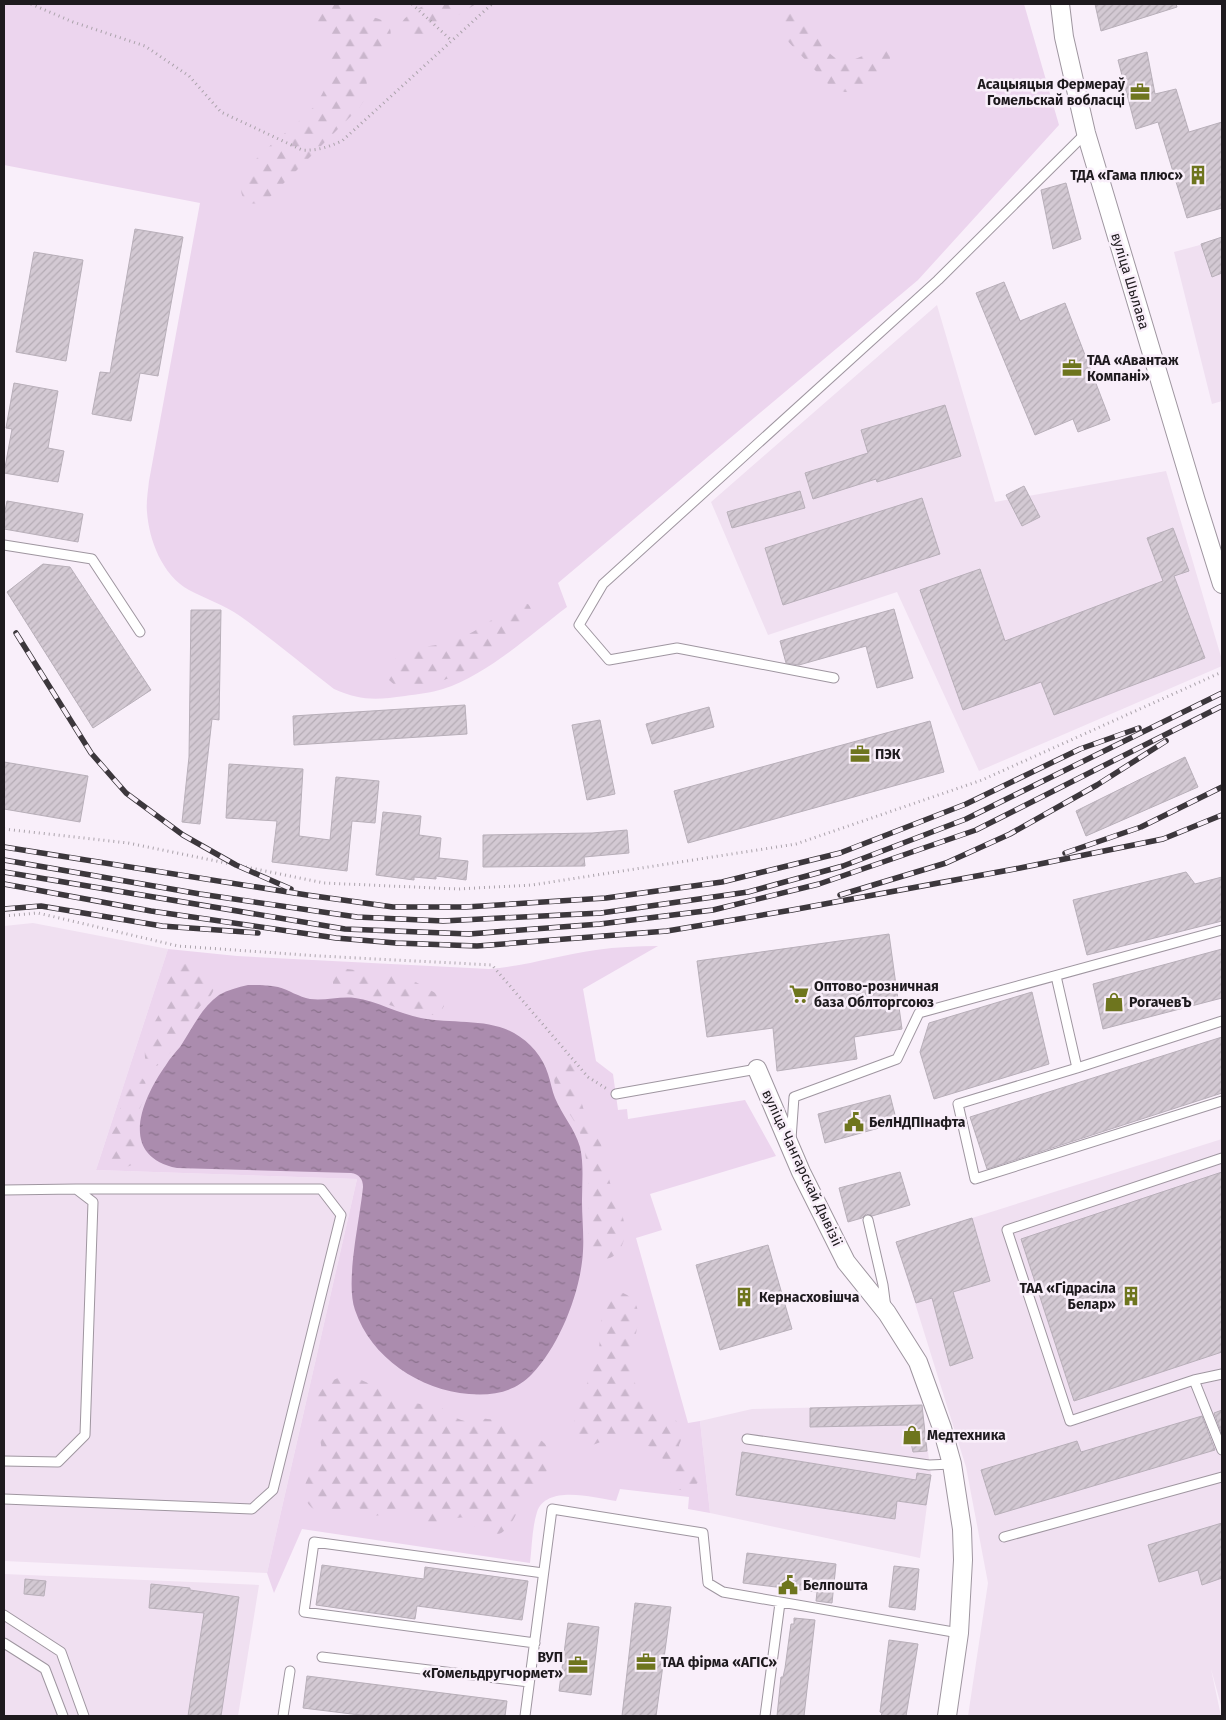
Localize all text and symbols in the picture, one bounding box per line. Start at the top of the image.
place label: Асацыяцыя Фермераў Гомельскай вобласці [977,76,1126,109]
office icon: Асацыяцыя Фермераў Гомельскай вобласці [1129,81,1151,103]
building icon: ТДА «Гама плюс» [1187,164,1209,186]
place label: ТДА «Гама плюс» [1070,167,1183,184]
street label: вуліца Шылава [1107,231,1153,331]
place label: ТАА «Авантаж Компані» [1087,352,1179,385]
office icon: ТАА «Авантаж Компані» [1061,357,1083,379]
office icon: ПЭК [849,743,871,765]
place label: ПЭК [875,746,901,763]
place label: Оптово-розничная база Облторгсоюз [814,978,939,1011]
supermarket icon: Оптово-розничная база Облторгсоюз [788,983,810,1005]
shop icon: РогачевЪ [1103,991,1125,1013]
place label: РогачевЪ [1129,994,1192,1011]
street label: вуліца Чангарскай Дывізіі [758,1087,846,1249]
public building icon: БелНДПІнафта [843,1111,865,1133]
place label: БелНДПІнафта [869,1114,966,1131]
place label: ТАА «Гідрасіла Белар» [1019,1280,1116,1313]
building icon: ТАА «Гідрасіла Белар» [1120,1285,1142,1307]
building icon: Кернасховішча [733,1286,755,1308]
place label: Кернасховішча [759,1289,860,1306]
shop icon: Медтехника [901,1424,923,1446]
place label: Медтехника [927,1427,1006,1444]
public building icon: Белпошта [777,1574,799,1596]
place label: Белпошта [803,1577,868,1594]
place label: ВУП «Гомельдругчормет» [422,1649,563,1682]
office icon: ТАА фірма «АГІС» [635,1651,657,1673]
office icon: ВУП «Гомельдругчормет» [567,1654,589,1676]
place label: ТАА фірма «АГІС» [661,1654,777,1671]

